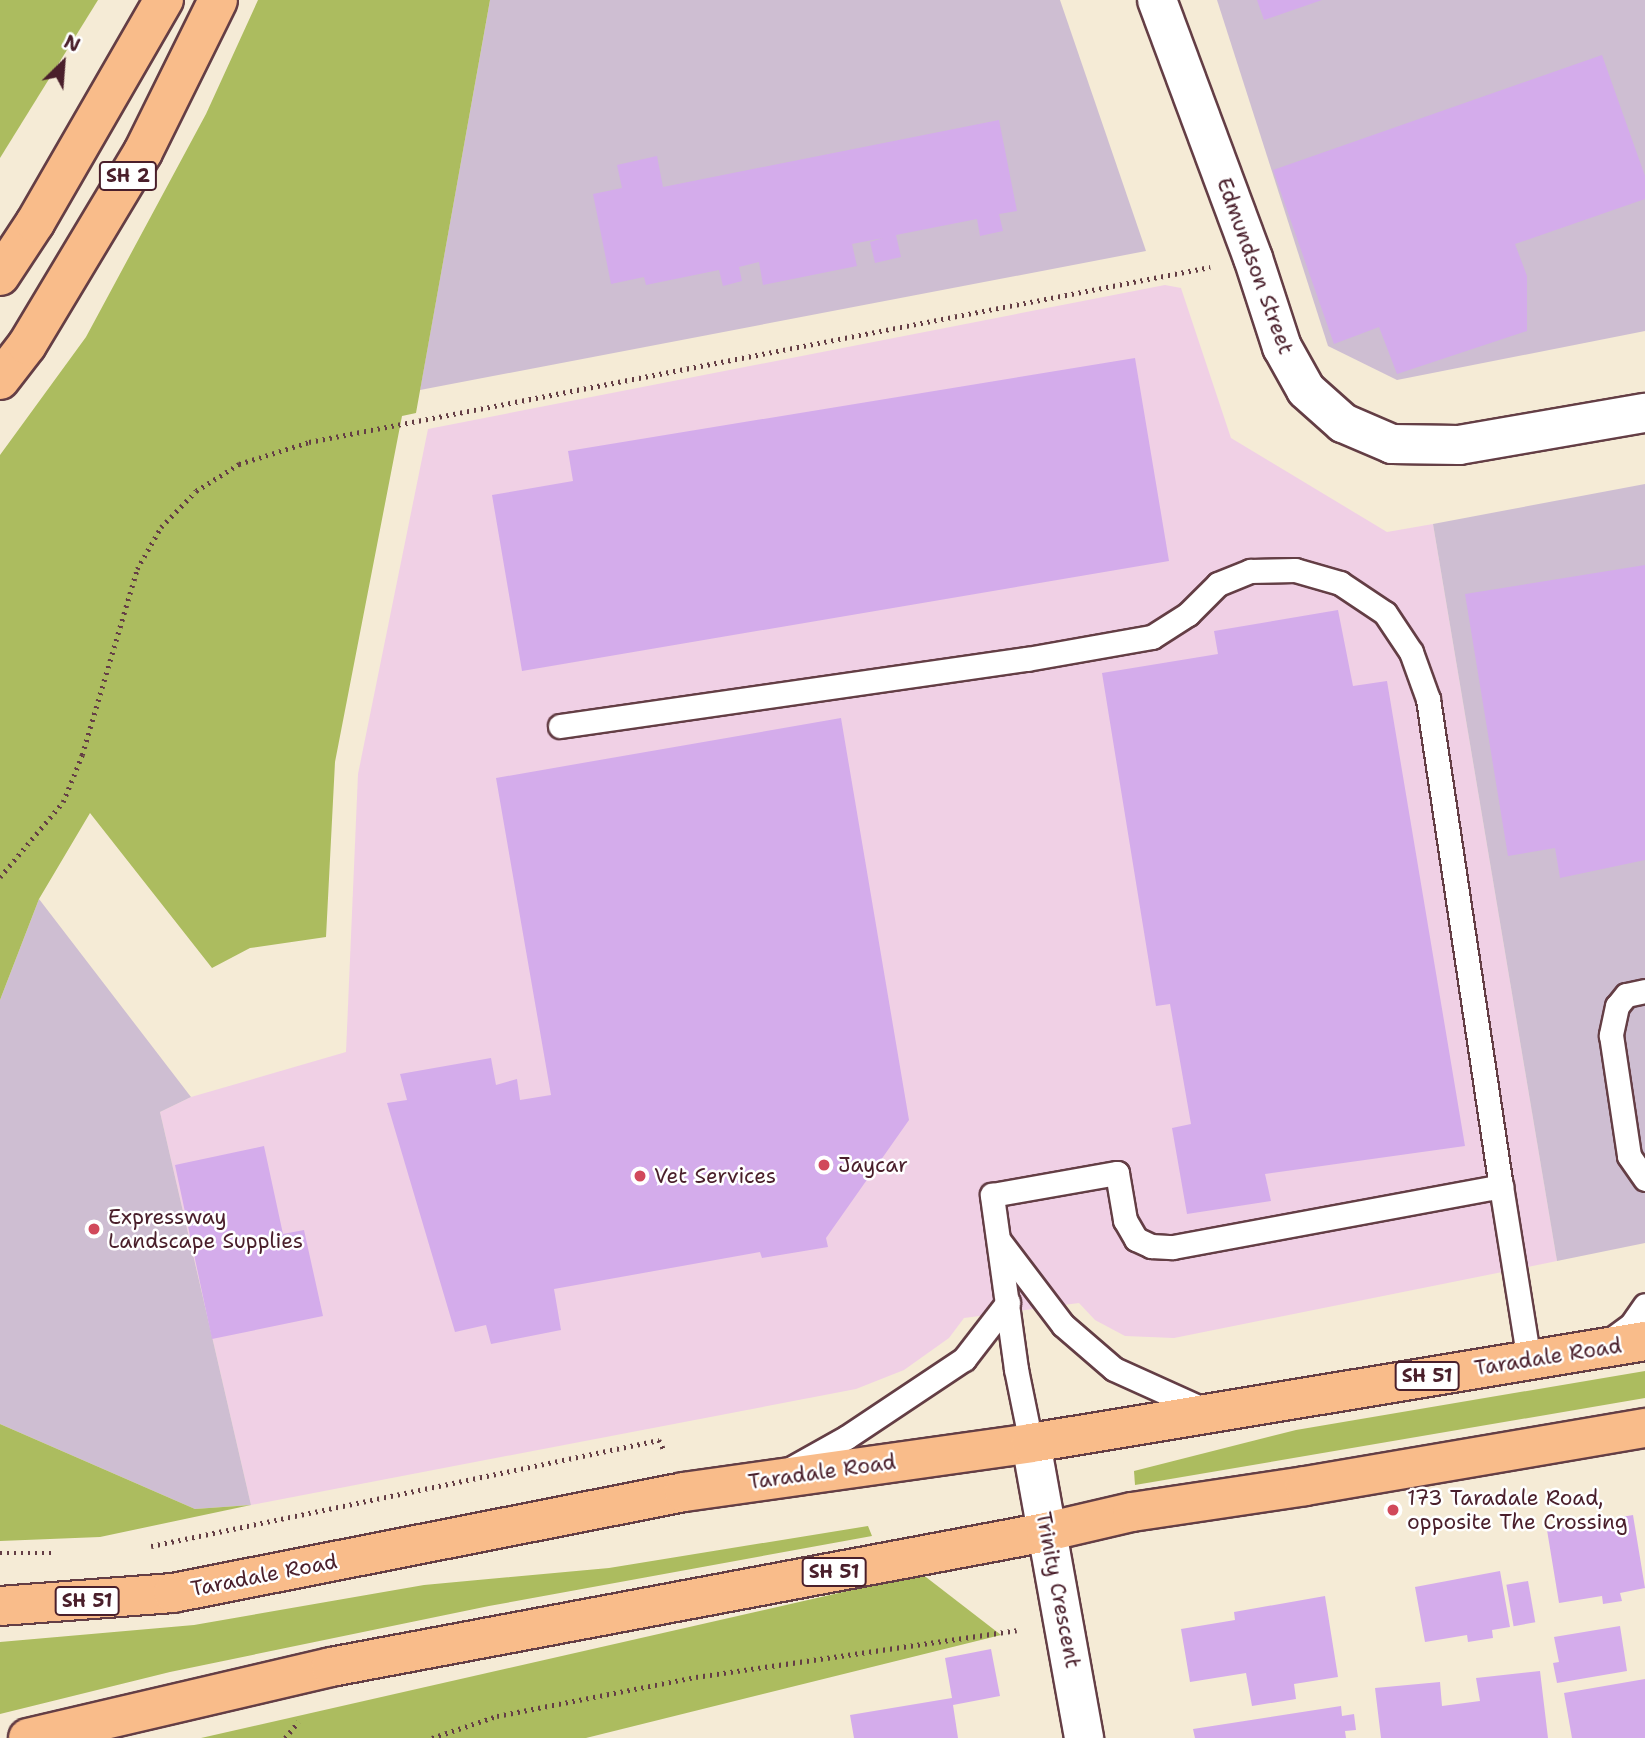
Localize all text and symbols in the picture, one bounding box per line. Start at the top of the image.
north arrow [28,28,98,98]
text: N [60,29,84,58]
road number: SH 2 [98,160,158,192]
street label: Edmundson Street [1211,174,1299,358]
place label: Jaycar [838,1152,908,1178]
marker: Jaycar [816,1157,832,1173]
place label: Vet Services [654,1163,776,1189]
marker: Vet Services [632,1168,648,1184]
place label: Expressway Landscape Supplies [108,1204,303,1254]
marker: Expressway Landscape Supplies [86,1221,102,1237]
street label: Taradale Road [1473,1333,1623,1381]
road number: SH 51 [1394,1360,1460,1392]
street label: Taradale Road [747,1449,897,1495]
place label: 173 Taradale Road, opposite The Crossing [1407,1485,1628,1535]
marker: 173 Taradale Road, opposite The Crossing [1385,1502,1401,1518]
street label: Trinity Crescent [1030,1510,1086,1670]
street label: Taradale Road [189,1548,339,1602]
road number: SH 51 [801,1556,867,1588]
road number: SH 51 [54,1586,120,1616]

